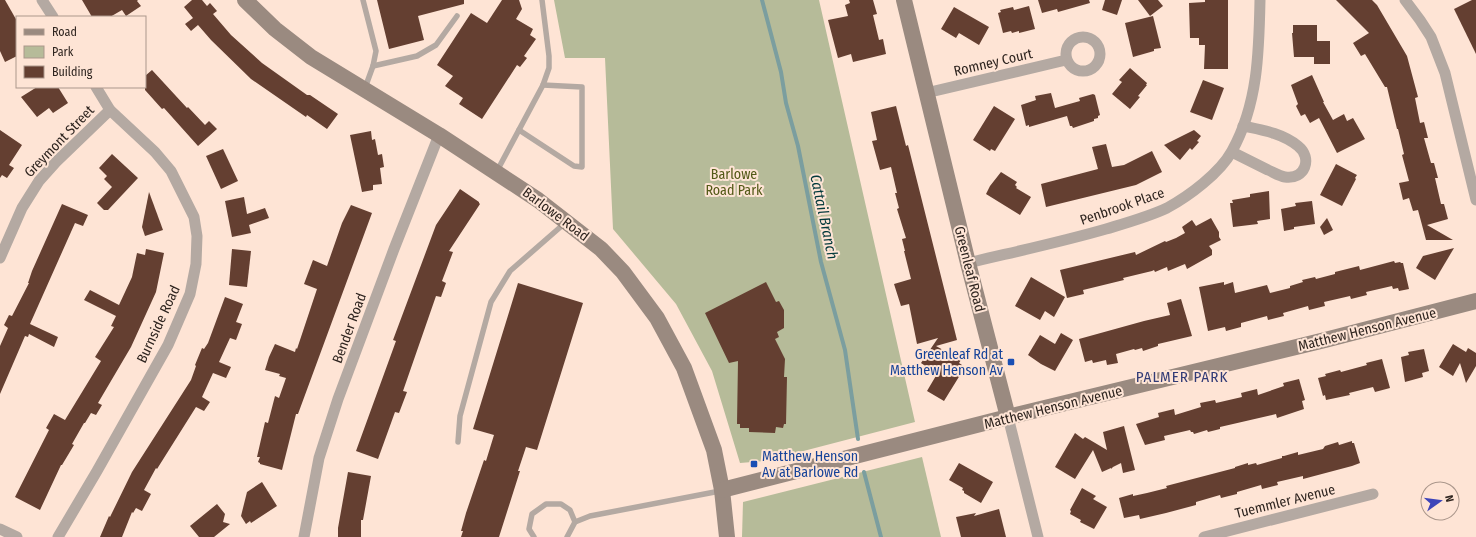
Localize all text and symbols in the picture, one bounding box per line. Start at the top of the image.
legend [16,16,146,88]
text: Road [52,25,77,39]
text: Park [52,45,74,59]
street label: Romney Court [952,45,1035,80]
text: Building [52,65,93,79]
street label: Greymont Street [21,102,98,181]
park label: Barlowe Road Park [705,166,763,199]
water label: Cattail Branch [806,173,842,261]
street label: Barlowe Road [519,184,592,245]
street label: Penbrook Place [1078,184,1167,229]
street label: Greenleaf Road [951,225,988,314]
street label: Burnside Road [133,283,184,366]
street label: Bender Road [329,291,370,366]
street label: Matthew Henson Avenue [1296,304,1438,355]
place label: Greenleaf Rd at Matthew Henson Av [890,346,1004,379]
marker: Greenleaf Rd at Matthew Henson Av [1006,357,1016,367]
district label: PALMER PARK [1136,368,1228,386]
street label: Matthew Henson Avenue [982,382,1124,433]
place label: Matthew Henson Av at Barlowe Rd [762,448,858,481]
marker: Matthew Henson Av at Barlowe Rd [749,459,759,469]
street label: Tuemmler Avenue [1233,481,1337,522]
north arrow [1420,481,1460,521]
text: N [1442,494,1456,503]

